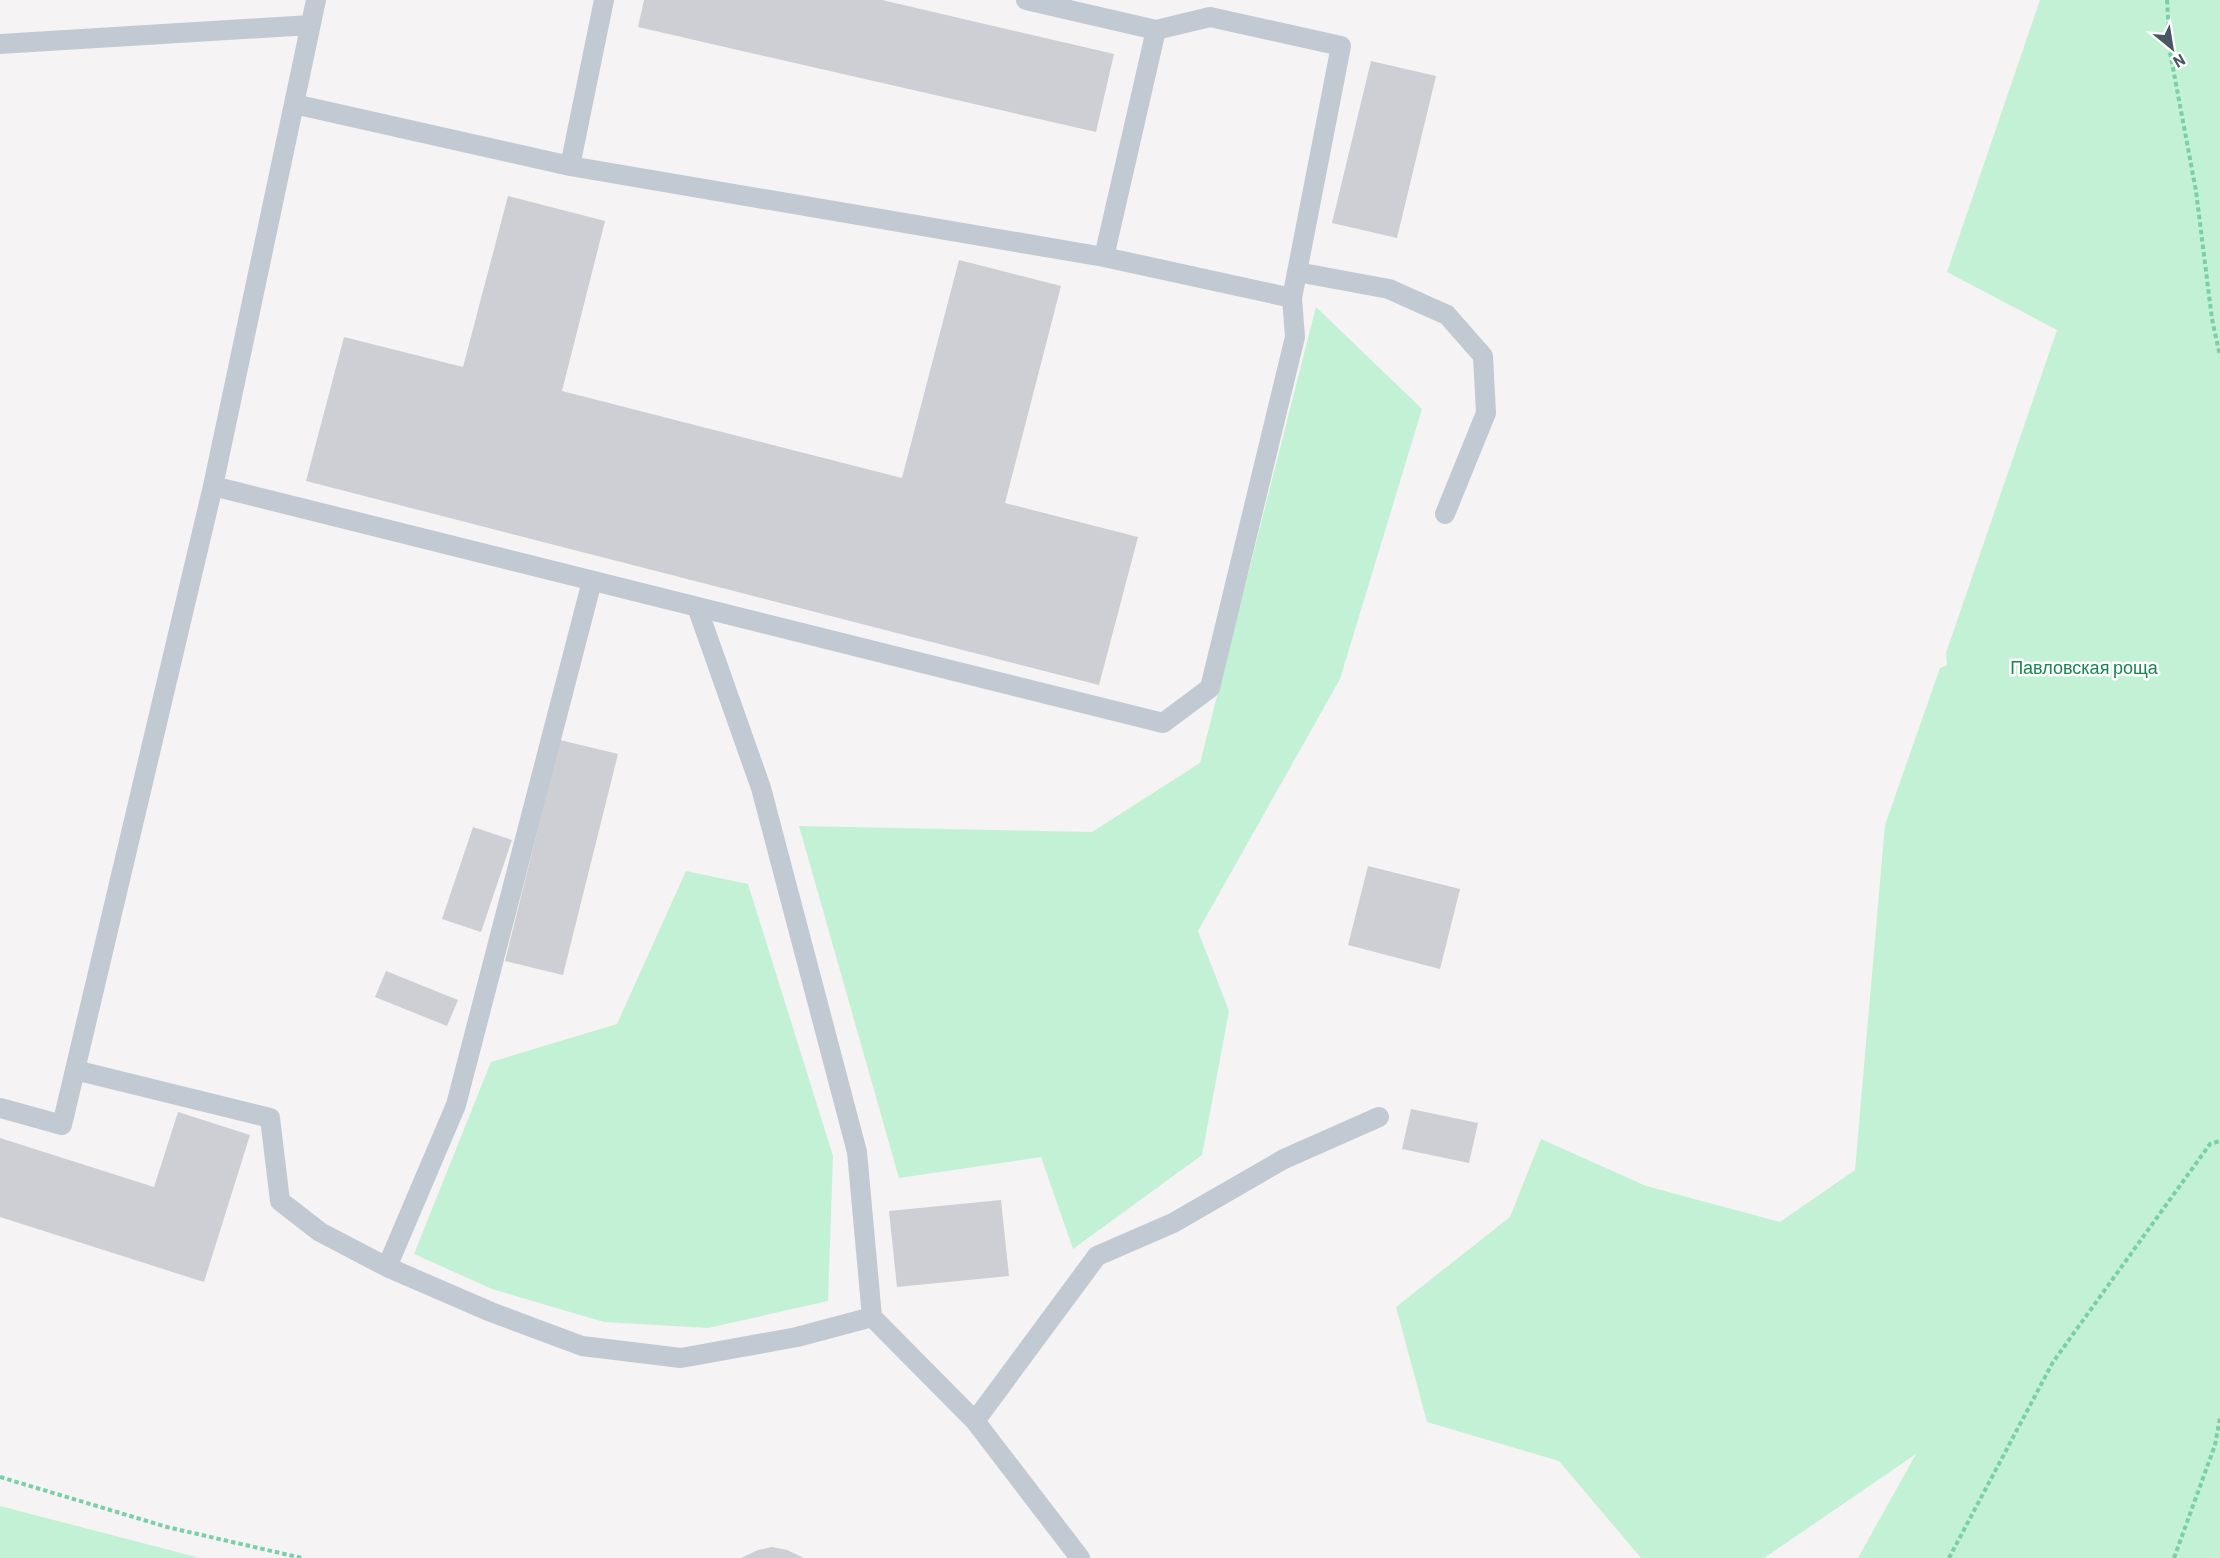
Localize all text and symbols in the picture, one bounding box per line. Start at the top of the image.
north arrow [2142,18,2202,78]
text: N [2170,51,2189,72]
park label: Павловская роща [2010,656,2159,678]

